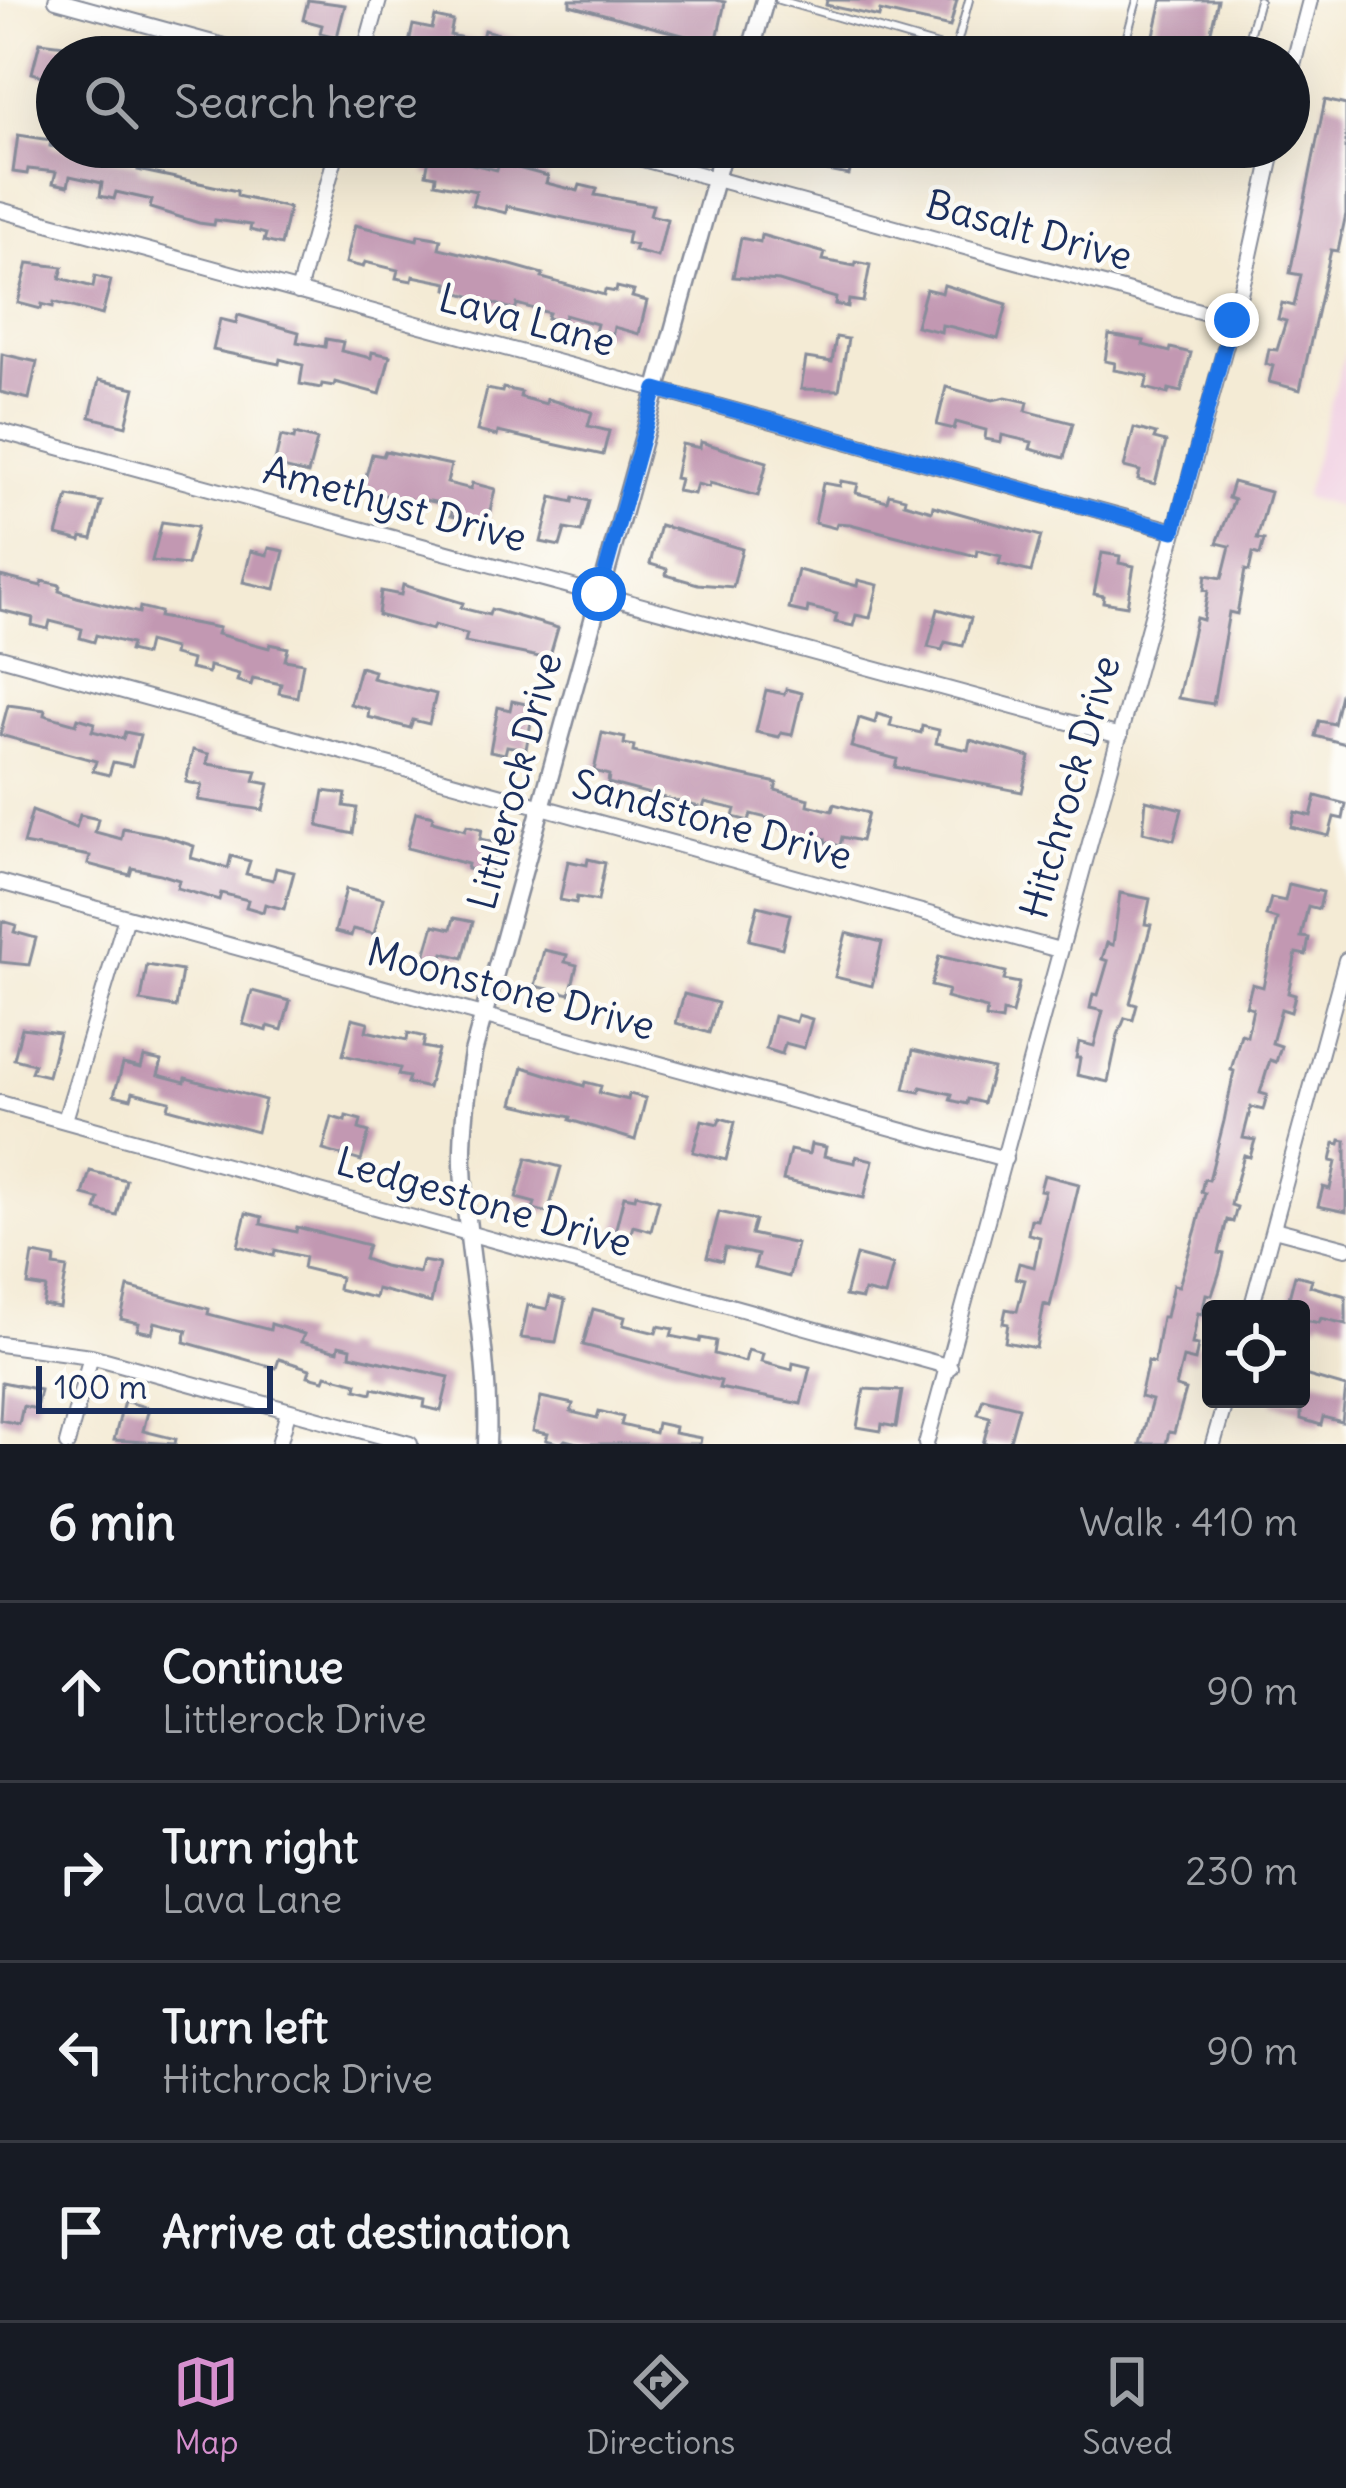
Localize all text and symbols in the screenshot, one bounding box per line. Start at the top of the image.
search box [36,36,1310,168]
icon: search [78,69,144,135]
text: Search here [174,74,418,130]
street label: Basalt Drive [921,179,1137,281]
street label: Lava Lane [434,273,620,367]
route end [1205,293,1259,347]
street label: Amethyst Drive [258,445,532,563]
route start [572,567,626,621]
street label: Littlerock Drive [457,647,573,915]
street label: Hitchrock Drive [1009,650,1131,924]
street label: Sandstone Drive [567,759,857,881]
street label: Moonstone Drive [362,927,660,1051]
street label: Ledgestone Drive [331,1136,637,1268]
map controls [1202,1300,1310,1408]
button: locate [1202,1300,1310,1408]
scale bar [36,1360,273,1413]
text: 100 m [54,1366,147,1408]
text: 6 min [48,1490,175,1554]
text: Walk · 410 m [1079,1498,1298,1547]
text: Continue [162,1639,344,1695]
icon: ahead [48,1659,114,1725]
text: 90 m [1206,1667,1298,1716]
text: Littlerock Drive [162,1695,427,1744]
text: Turn right [162,1819,358,1875]
icon: right [48,1839,114,1905]
text: 230 m [1185,1847,1298,1896]
text: Lava Lane [162,1875,342,1924]
text: Turn left [162,1999,328,2055]
icon: left [48,2019,114,2085]
text: 90 m [1206,2027,1298,2076]
text: Hitchrock Drive [162,2055,433,2104]
icon: arrive [48,2199,114,2265]
text: Arrive at destination [162,2204,571,2260]
tab: Map [173,2349,239,2463]
tab: Directions [586,2349,735,2463]
tab: Saved [1082,2349,1173,2463]

